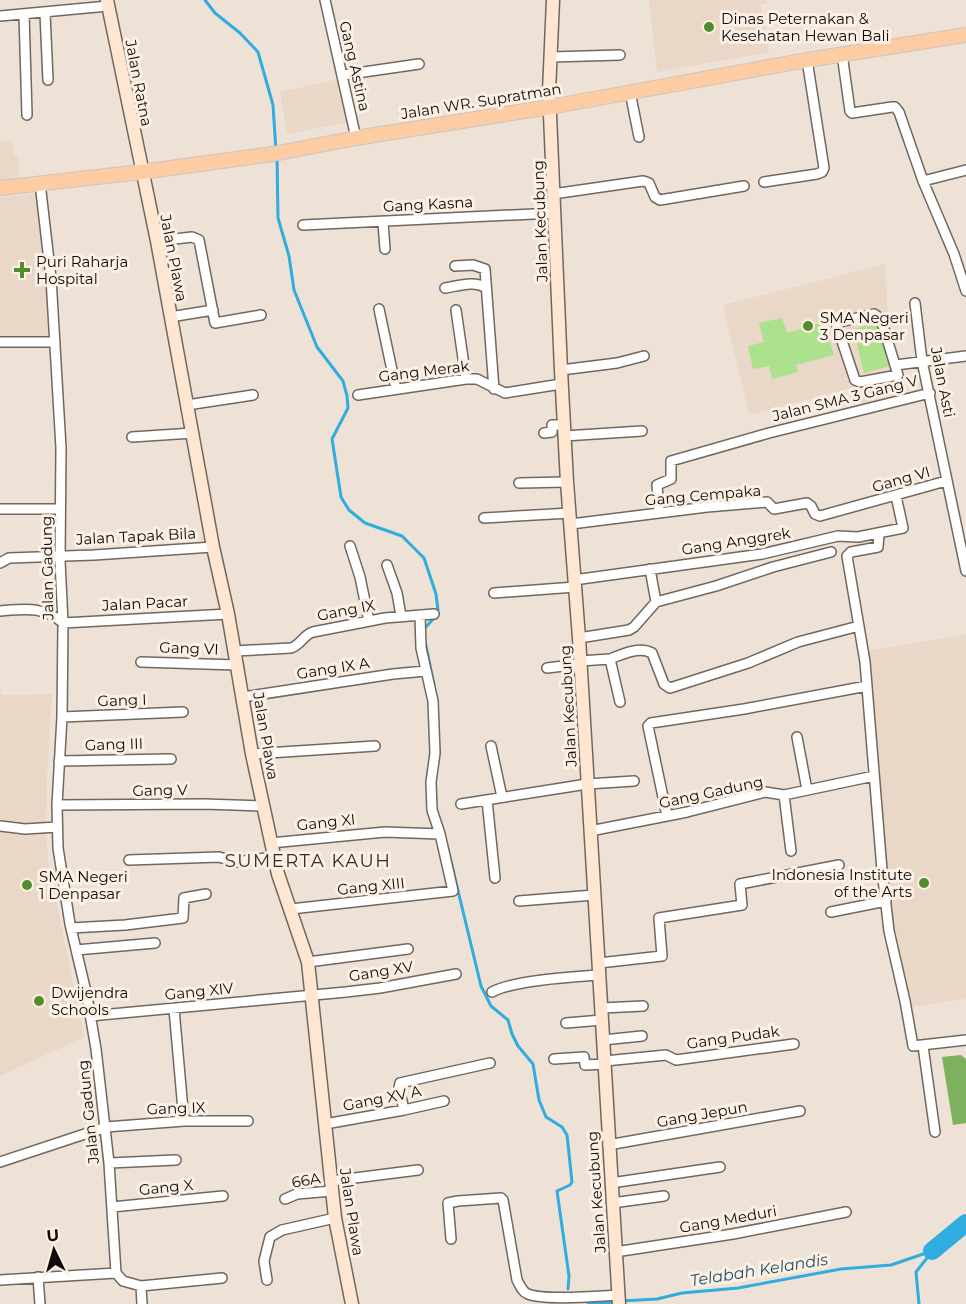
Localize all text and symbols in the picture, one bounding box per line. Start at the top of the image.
place label: Dinas Peternakan & Kesehatan Hewan Bali [721,9,890,45]
street label: Gang Astina [335,19,375,113]
marker: Dinas Peternakan & Kesehatan Hewan Bali [702,20,716,34]
street label: Jalan Ratna [121,37,157,128]
street label: Jalan WR. Supratman [398,79,563,123]
street label: Jalan Kecubung [528,160,552,283]
street label: Gang Kasna [382,192,474,216]
street label: Jalan Plawa [156,212,192,303]
place label: Puri Raharja Hospital [36,252,128,288]
marker: Puri Raharja Hospital [13,261,31,279]
place label: SMA Negeri 3 Denpasar [820,308,909,344]
marker: SMA Negeri 3 Denpasar [801,319,815,333]
street label: Jalan Asti [927,344,959,419]
street label: Gang Merak [377,356,471,386]
street label: Jalan SMA 3 Gang V [769,371,920,426]
street label: Gang VI [870,462,932,496]
street label: Gang Cempaka [644,480,762,510]
street label: Jalan Gadung [37,516,57,621]
street label: Jalan Tapak Bila [74,523,197,549]
street label: Gang Anggrek [680,523,792,559]
street label: Jalan Pacar [101,591,188,615]
street label: Gang IX [315,595,377,625]
street label: Gang VI [159,637,219,659]
street label: Jalan Kecubung [555,645,581,768]
street label: Gang IX A [295,653,371,683]
street label: Gang I [97,690,147,710]
street label: Jalan Plawa [249,690,283,781]
street label: Gang III [84,733,144,755]
street label: Gang Gadung [657,772,765,812]
street label: Gang V [132,780,188,800]
street label: Gang XI [296,809,356,835]
district label: SUMERTA KAUH [225,850,391,872]
place label: Indonesia Institute of the Arts [771,865,912,901]
place label: SMA Negeri 1 Denpasar [39,867,128,903]
street label: Gang XIII [336,873,406,899]
marker: Indonesia Institute of the Arts [917,876,931,890]
marker: SMA Negeri 1 Denpasar [20,878,34,892]
street label: Gang XV [348,956,415,985]
street label: Gang XIV [164,978,235,1004]
place label: Dwijendra Schools [51,983,128,1019]
marker: Dwijendra Schools [32,994,46,1008]
street label: Gang Pudak [685,1021,781,1053]
street label: Jalan Gadung [73,1059,103,1166]
street label: Gang XV A [341,1081,423,1115]
street label: Gang IX [146,1097,206,1119]
street label: Gang Jepun [655,1097,749,1131]
street label: Jalan Kecubung [582,1131,610,1254]
street label: Jalan Plawa [336,1166,368,1257]
street label: 66A [290,1168,322,1192]
street label: Gang X [138,1175,194,1199]
street label: Gang Meduri [678,1201,778,1237]
north arrow [24,1220,84,1280]
text: U [46,1226,60,1246]
water label: Telabah Kelandis [689,1250,830,1290]

